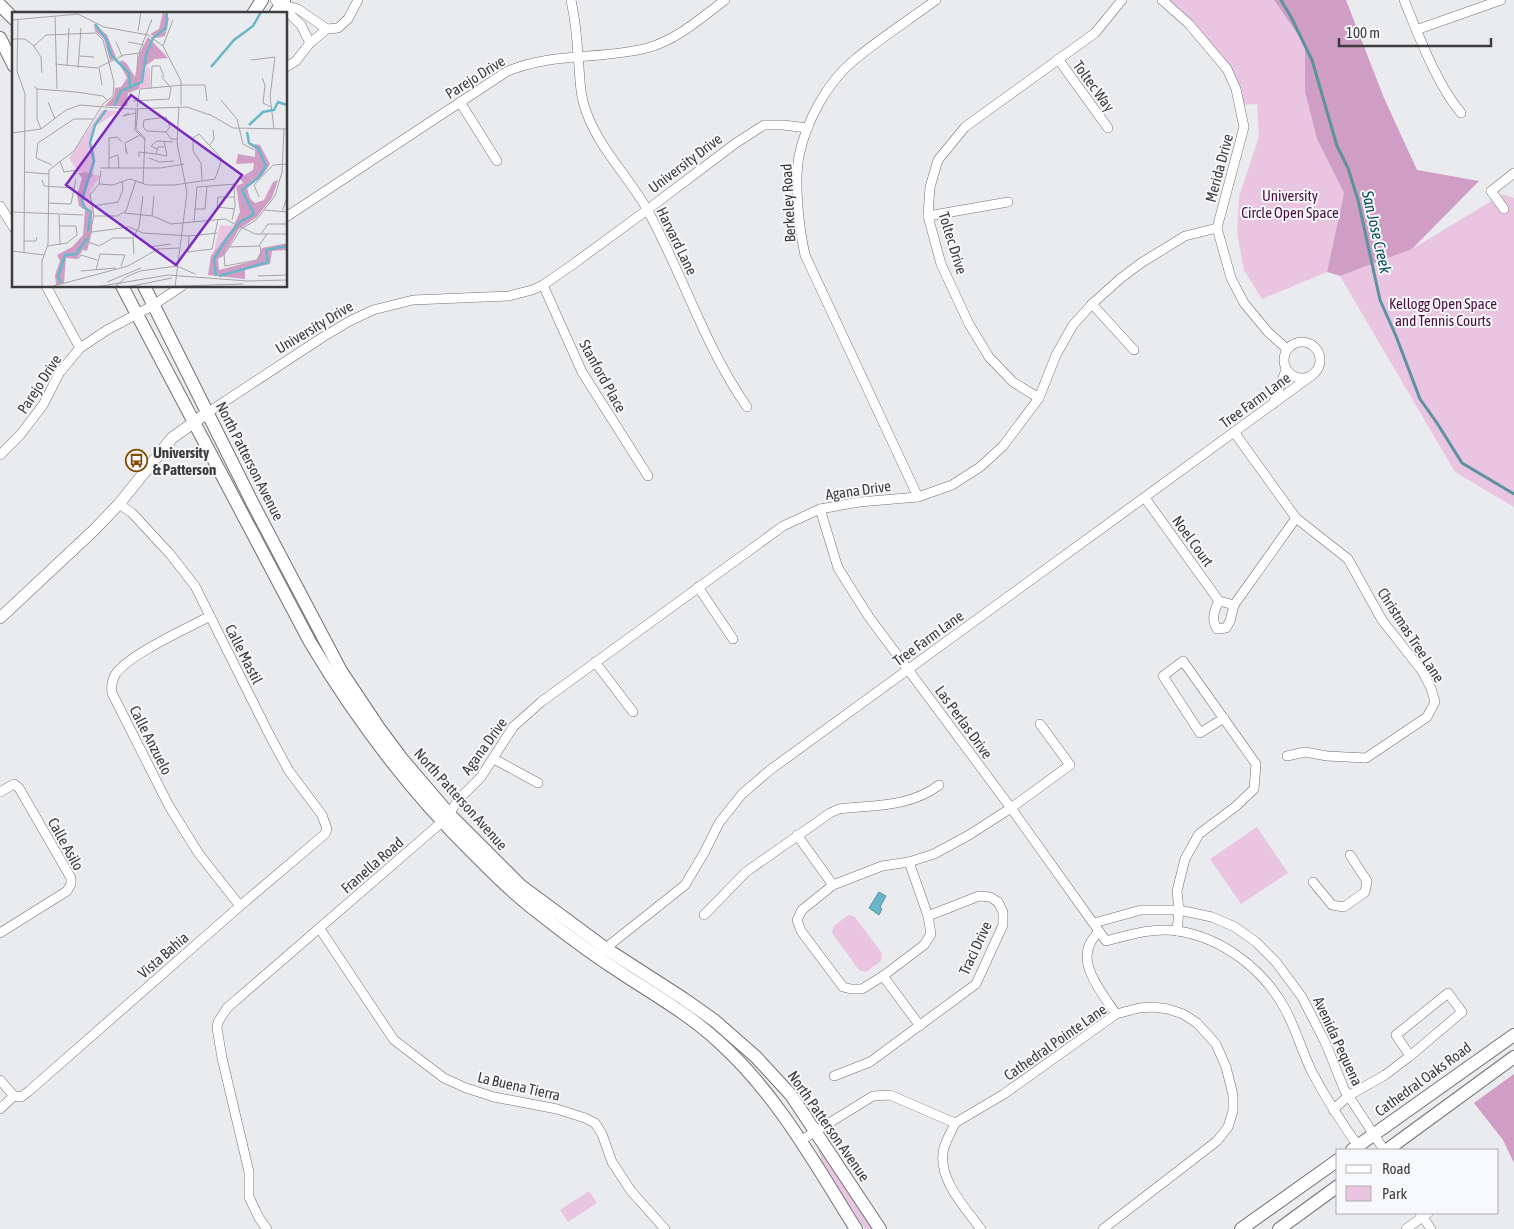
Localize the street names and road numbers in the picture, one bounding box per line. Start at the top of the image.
street label: Parejo Drive [442,52,508,102]
street label: Toltec Way [1070,57,1118,115]
street label: University Drive [645,130,725,196]
street label: Merida Drive [1202,132,1236,204]
street label: Berkeley Road [777,163,799,243]
street label: Harvard Lane [653,204,701,278]
street label: Toltec Drive [935,210,971,276]
street label: University Drive [272,297,356,357]
street label: Stanford Place [576,337,630,415]
street label: Parejo Drive [14,351,64,417]
street label: Tree Farm Lane [1217,369,1294,431]
street label: North Patterson Avenue [213,399,287,523]
street label: Agana Drive [824,477,892,503]
street label: Noel Court [1169,512,1217,570]
street label: Christmas Tree Lane [1374,585,1448,686]
street label: Tree Farm Lane [890,607,967,669]
street label: Calle Mastil [222,621,266,687]
street label: Las Perlas Drive [932,682,996,762]
street label: Calle Anzuelo [126,703,176,777]
street label: Agana Drive [458,714,510,778]
street label: North Patterson Avenue [411,745,511,853]
street label: Calle Asilo [45,815,87,873]
street label: Franella Road [338,833,406,897]
street label: Traci Drive [955,918,995,977]
street label: Vista Bahia [134,928,192,982]
street label: Avenida Pequena [1310,994,1366,1088]
street label: Cathedral Pointe Lane [1000,1000,1110,1084]
street label: Cathedral Oaks Road [1372,1038,1474,1120]
street label: La Buena Tierra [476,1068,562,1104]
street label: North Patterson Avenue [785,1068,874,1185]

